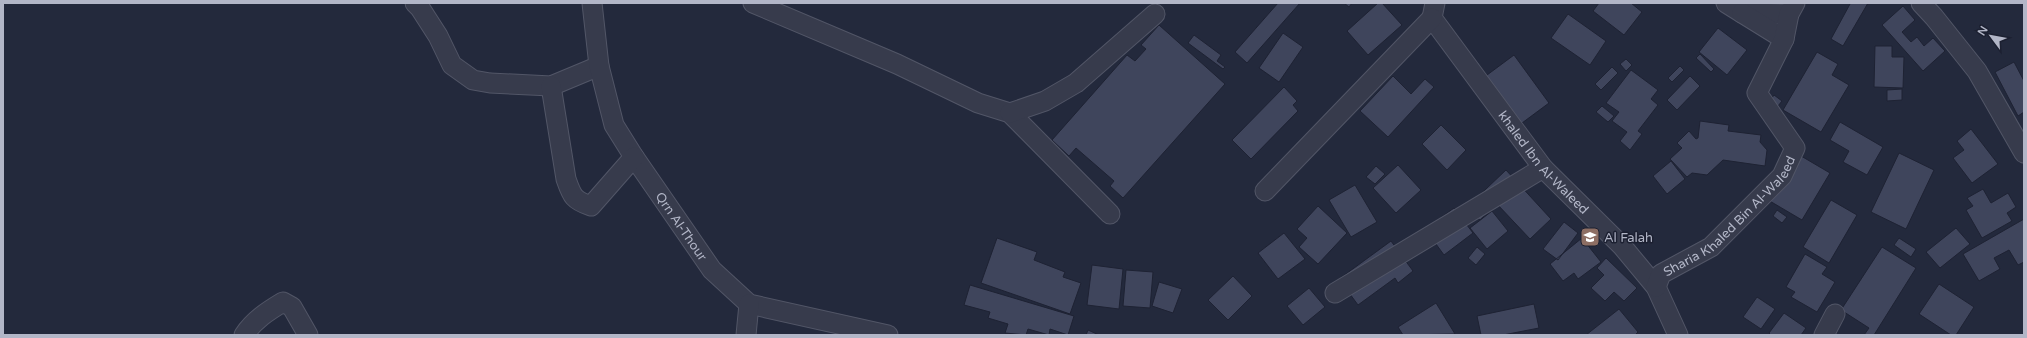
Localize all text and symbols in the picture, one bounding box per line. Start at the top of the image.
north arrow [1971,16,2011,56]
text: N [1975,24,1991,38]
street label: khaled Ibn Al-Waleed [1494,108,1592,218]
street label: Sharia Khaled Bin Al-Waleed [1661,154,1799,280]
street label: Qrn Al-Thour [652,189,710,264]
school or university icon: Al Falah [1579,226,1601,248]
place label: Al Falah [1604,230,1653,246]

